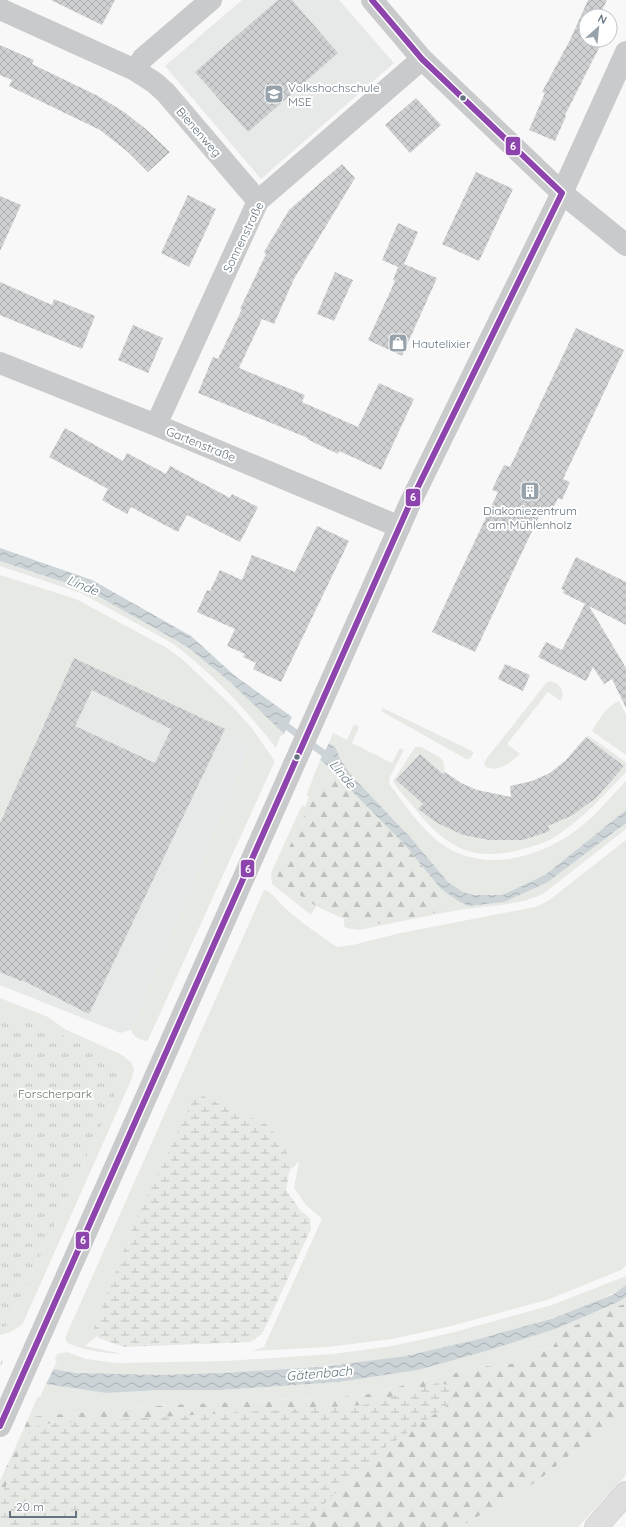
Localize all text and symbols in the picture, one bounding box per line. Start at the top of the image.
north arrow [578,8,618,48]
text: N [596,11,609,27]
place label: Volkshochschule MSE [288,80,380,109]
school or university icon: Volkshochschule MSE [263,83,285,105]
unlabelled marker [458,93,468,103]
street label: Bienenweg [173,104,225,160]
line badge: 6 [505,136,521,156]
text: 6 [510,139,516,153]
street label: Sonnenstraße [219,199,267,275]
shop icon: Hautelixier [387,332,409,354]
place label: Hautelixier [412,336,471,351]
street label: Gartenstraße [164,423,238,465]
building icon: Diakoniezentrum am Mühlenholz [519,480,541,502]
line badge: 6 [405,488,421,507]
text: 6 [410,490,416,504]
place label: Diakoniezentrum am Mühlenholz [483,503,577,532]
water label: Linde [65,572,102,599]
unlabelled marker [292,752,302,762]
water label: Linde [326,756,360,792]
line badge: 6 [240,859,255,878]
text: 6 [245,862,251,876]
park label: Forscherpark [18,1086,92,1101]
line badge: 6 [75,1231,90,1250]
text: 6 [80,1233,86,1247]
water label: Gätenbach [285,1362,353,1384]
scale bar [10,1493,76,1519]
text: 20 m [16,1499,44,1514]

